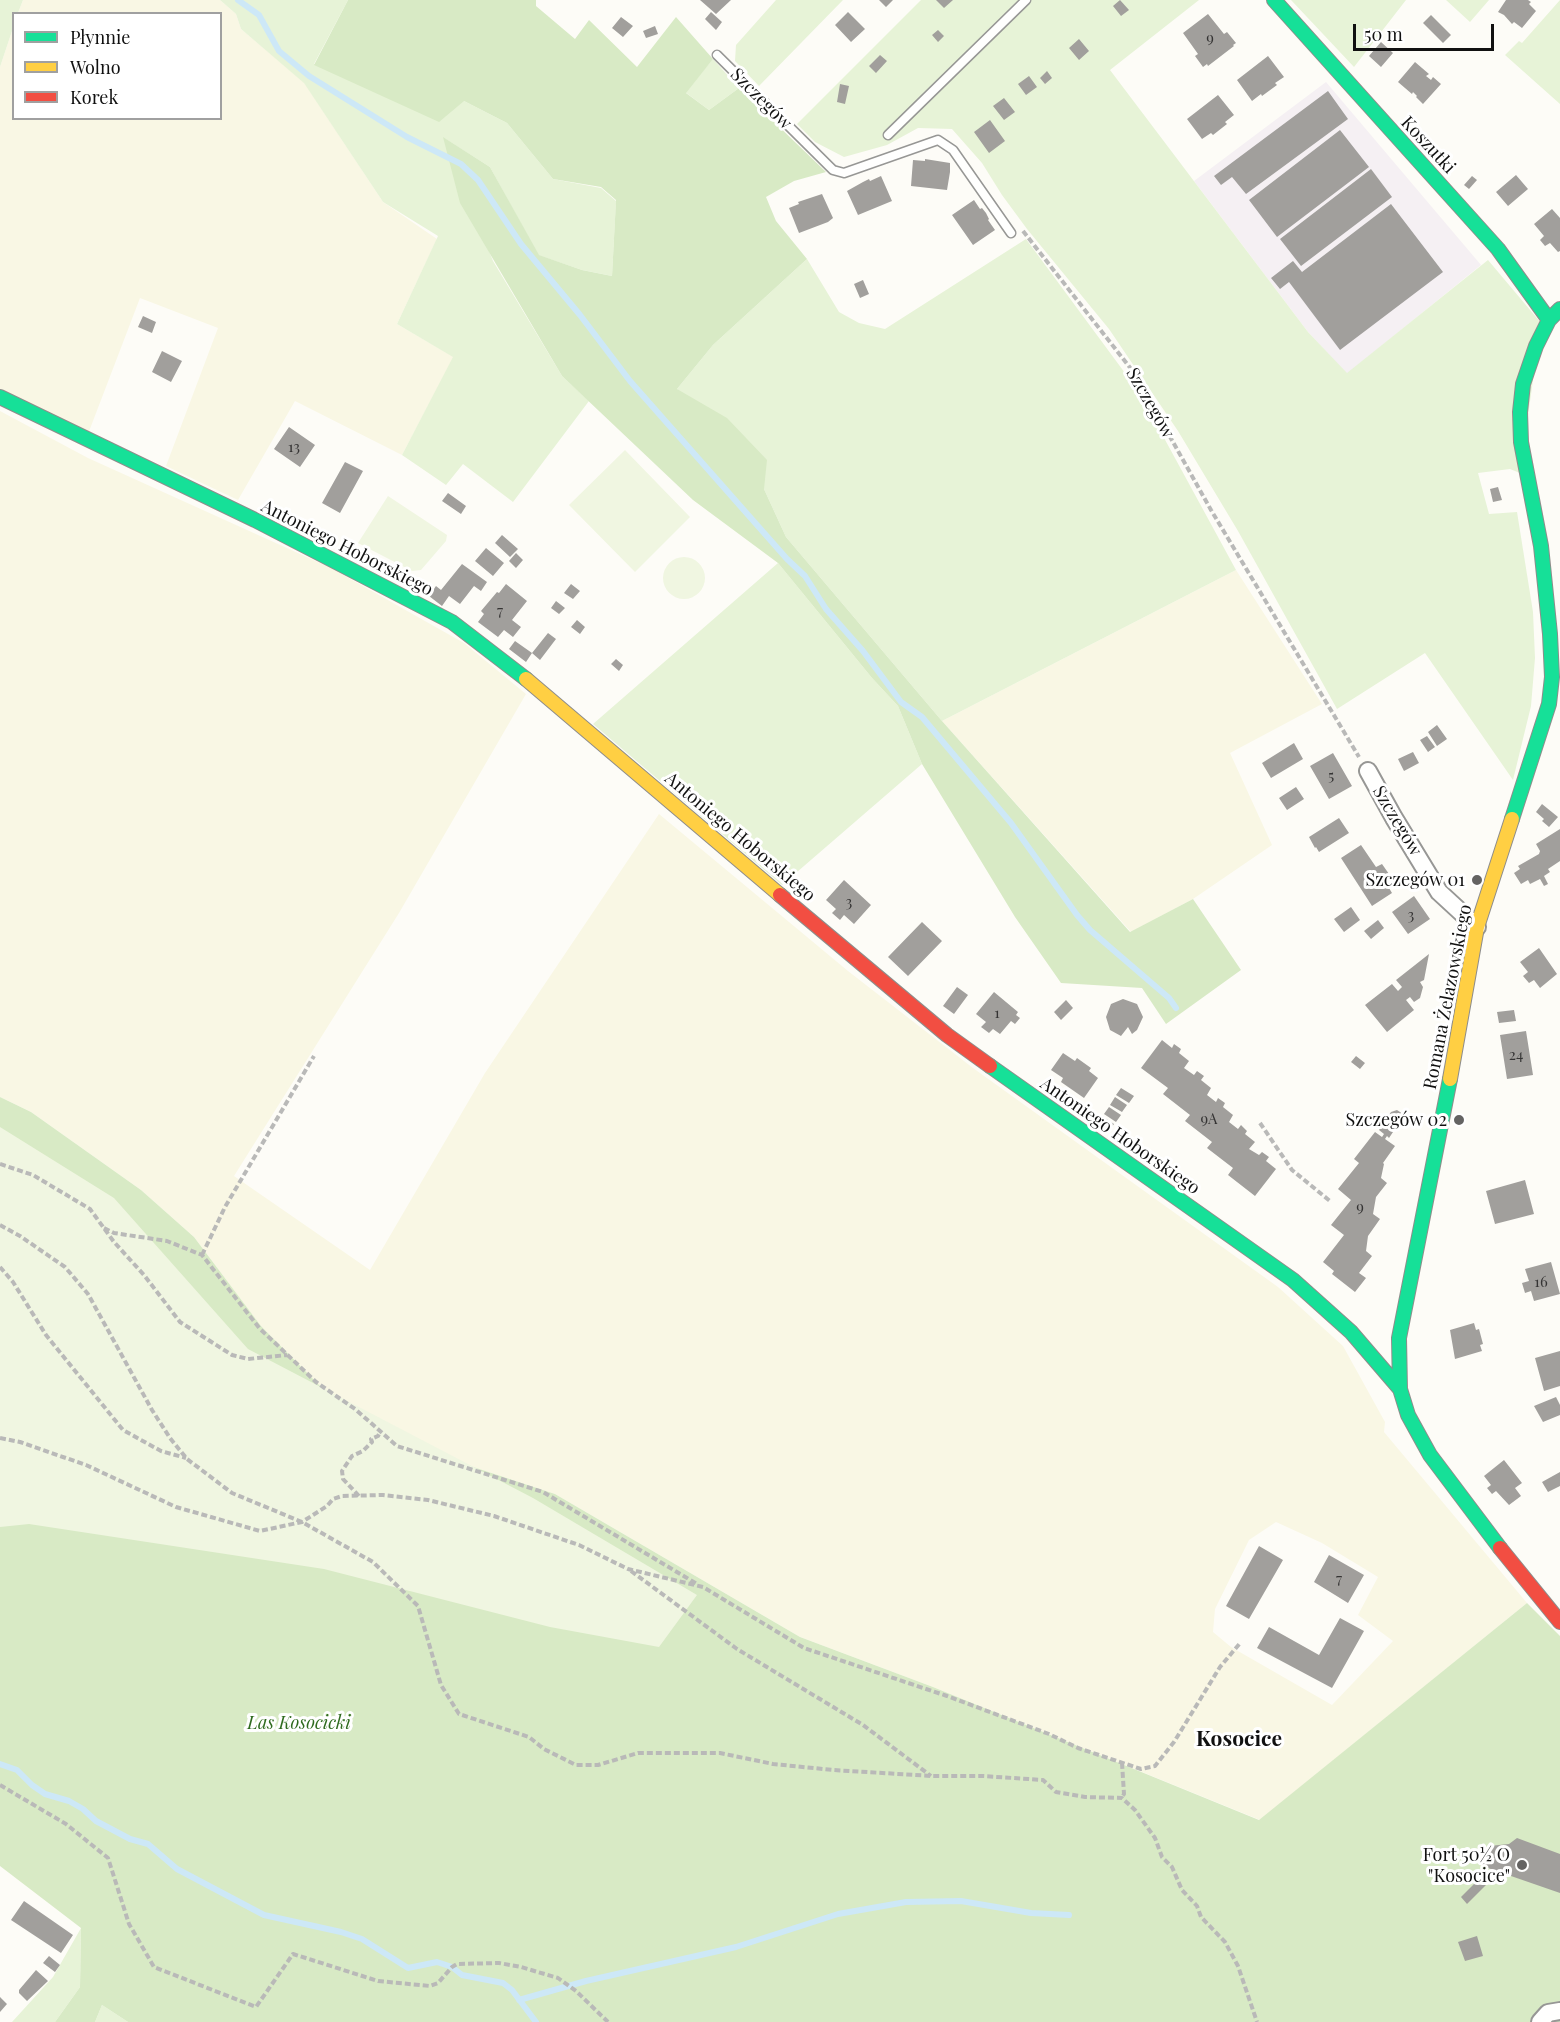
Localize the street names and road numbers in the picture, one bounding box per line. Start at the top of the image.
street label: Szczegów [726,64,796,134]
street label: Koszutki [1396,112,1460,178]
street label: Szczegów [1121,364,1179,442]
street label: Antoniego Hoborskiego [258,495,436,601]
street label: Antoniego Hoborskiego [660,768,820,906]
street label: Szczegów [1368,782,1426,860]
street label: Romana Żelazowskiego [1419,903,1477,1091]
street label: Antoniego Hoborskiego [1036,1073,1204,1199]

